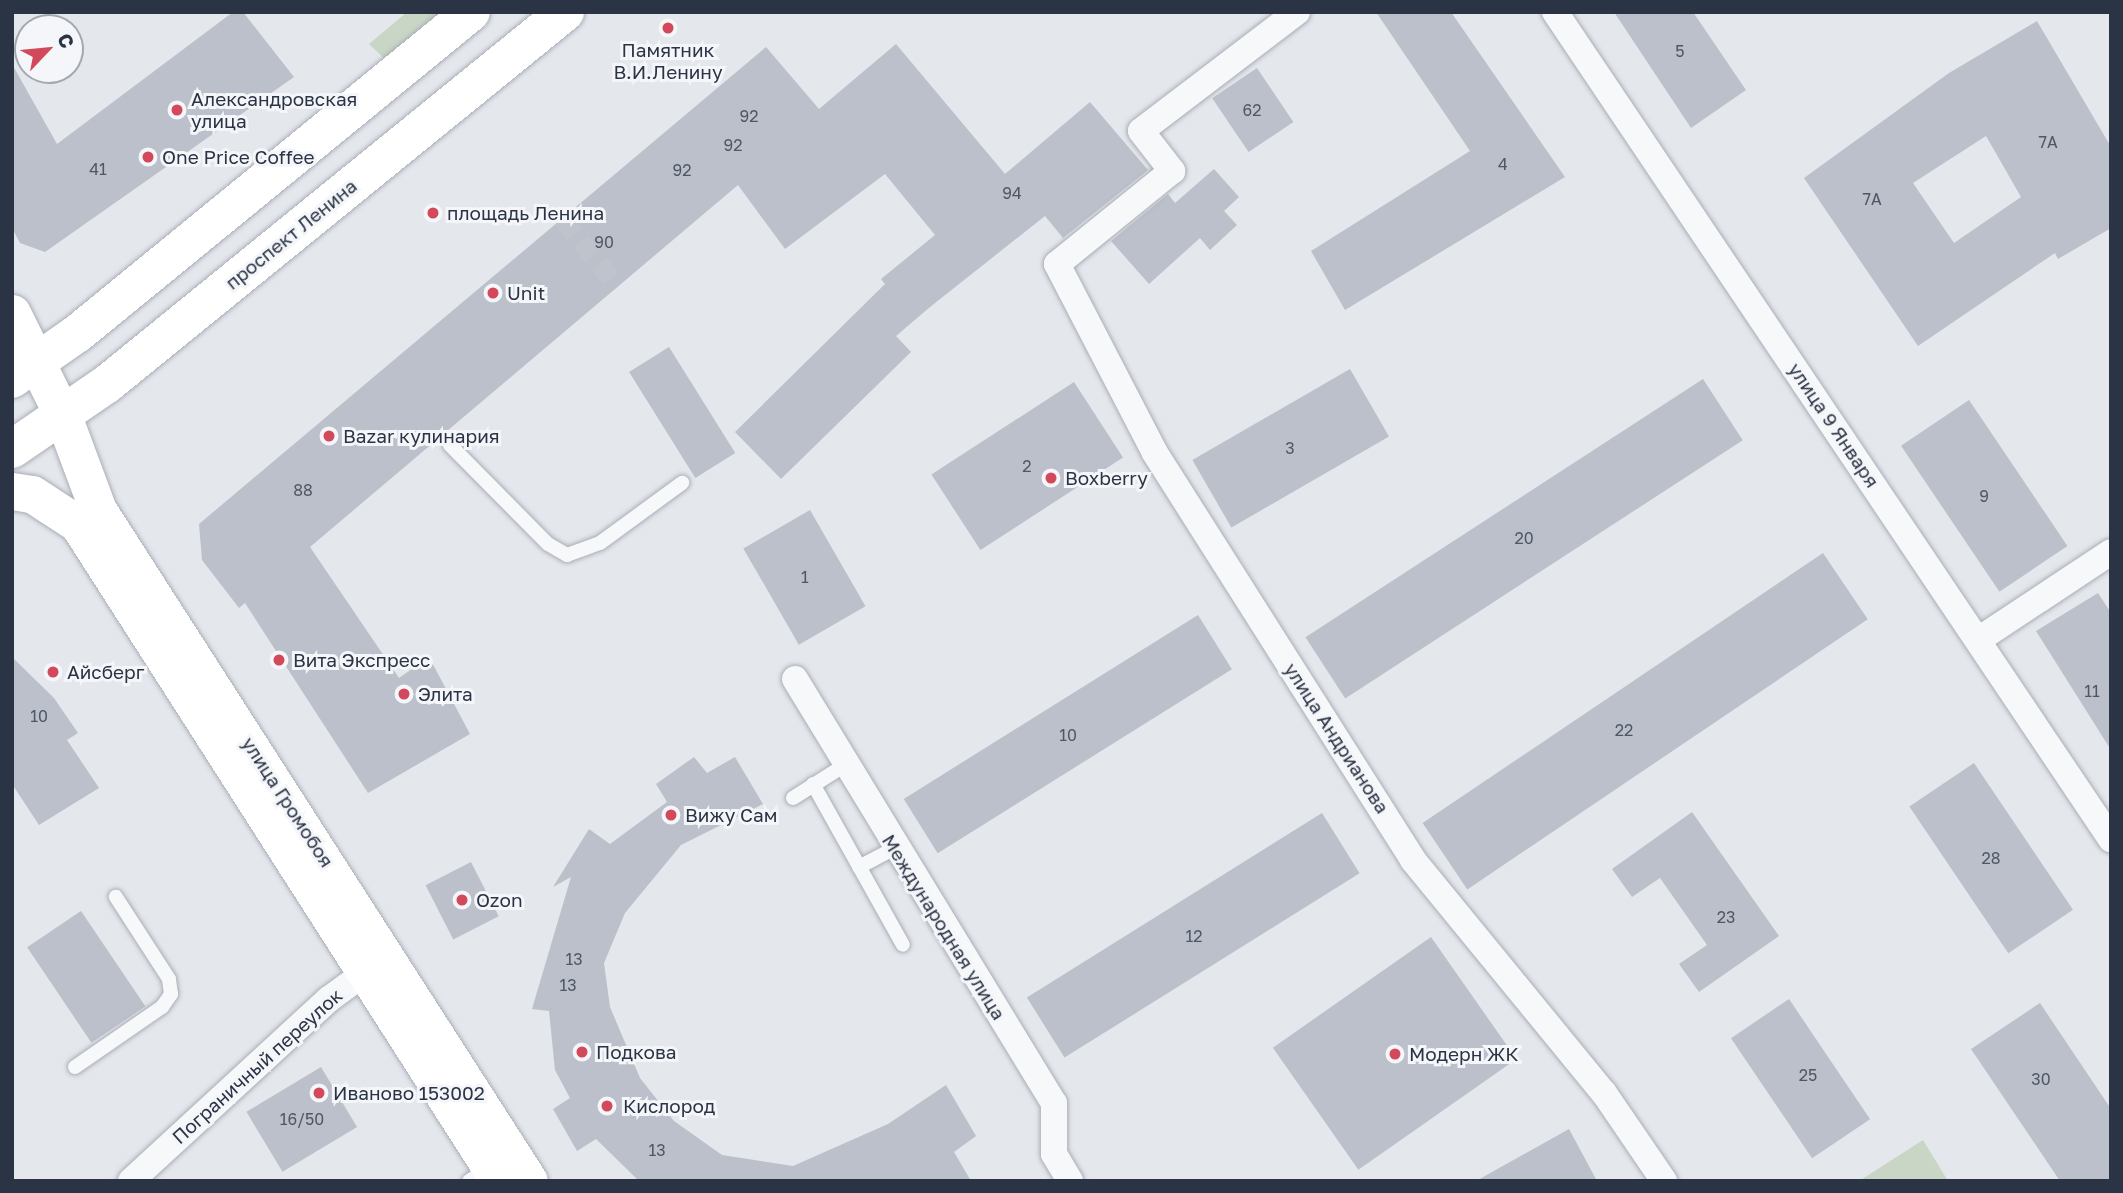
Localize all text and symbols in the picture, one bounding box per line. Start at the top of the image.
north arrow [14,14,84,84]
marker: Памятник В.И.Ленину [660,20,676,36]
text: С [53,29,80,52]
place label: Памятник В.И.Ленину [613,39,723,83]
house number: 5 [1675,41,1685,61]
place label: Александровская улица [191,88,357,132]
house number: 62 [1243,100,1261,120]
marker: Александровская улица [169,102,185,118]
house number: 92 [740,106,758,126]
house number: 7А [2038,132,2058,152]
house number: 92 [724,135,742,155]
place label: One Price Coffee [162,146,315,168]
marker: One Price Coffee [140,149,156,165]
house number: 4 [1498,154,1508,174]
house number: 41 [89,159,107,179]
house number: 92 [673,160,691,180]
street label: проспект Ленина [221,174,361,294]
house number: 94 [1002,183,1022,203]
house number: 7А [1862,189,1882,209]
place label: площадь Ленина [447,202,604,224]
marker: площадь Ленина [425,205,441,221]
house number: 90 [594,232,614,252]
place label: Unit [507,282,545,304]
marker: Unit [485,285,501,301]
street label: улица 9 Января [1784,358,1884,492]
place label: Bazar кулинария [343,425,500,447]
marker: Bazar кулинария [321,428,337,444]
house number: 3 [1285,438,1295,458]
house number: 2 [1022,456,1032,476]
place label: Boxberry [1065,467,1148,489]
marker: Boxberry [1043,470,1059,486]
house number: 88 [293,480,313,500]
house number: 9 [1979,486,1989,506]
house number: 20 [1514,528,1534,548]
house number: 1 [801,567,809,587]
place label: Вита Экспресс [293,649,430,671]
marker: Вита Экспресс [271,652,287,668]
street label: улица Андрианова [1280,659,1394,817]
place label: Айсберг [67,661,144,683]
marker: Айсберг [45,664,61,680]
house number: 11 [2084,681,2100,701]
place label: Элита [418,683,473,705]
marker: Элита [396,686,412,702]
house number: 10 [30,706,48,726]
house number: 22 [1615,720,1633,740]
house number: 10 [1059,725,1077,745]
street label: улица Громобоя [237,733,339,871]
place label: Вижу Сам [685,804,777,826]
marker: Вижу Сам [663,807,679,823]
street label: Международная улица [877,830,1011,1024]
house number: 28 [1981,848,2001,868]
place label: Ozon [476,889,523,911]
marker: Ozon [454,892,470,908]
house number: 23 [1717,907,1735,927]
house number: 12 [1185,926,1203,946]
house number: 13 [565,949,583,969]
house number: 13 [559,975,577,995]
street label: Пограничный переулок [167,984,347,1148]
place label: Подкова [596,1041,676,1063]
place label: Модерн ЖК [1409,1043,1519,1065]
marker: Подкова [574,1044,590,1060]
marker: Модерн ЖК [1387,1046,1403,1062]
house number: 25 [1799,1065,1817,1085]
house number: 30 [2031,1069,2051,1089]
place label: Иваново 153002 [333,1082,485,1104]
marker: Иваново 153002 [311,1085,327,1101]
place label: Кислород [623,1095,715,1117]
marker: Кислород [597,1096,617,1116]
house number: 16/50 [280,1109,324,1129]
house number: 13 [648,1140,666,1160]

